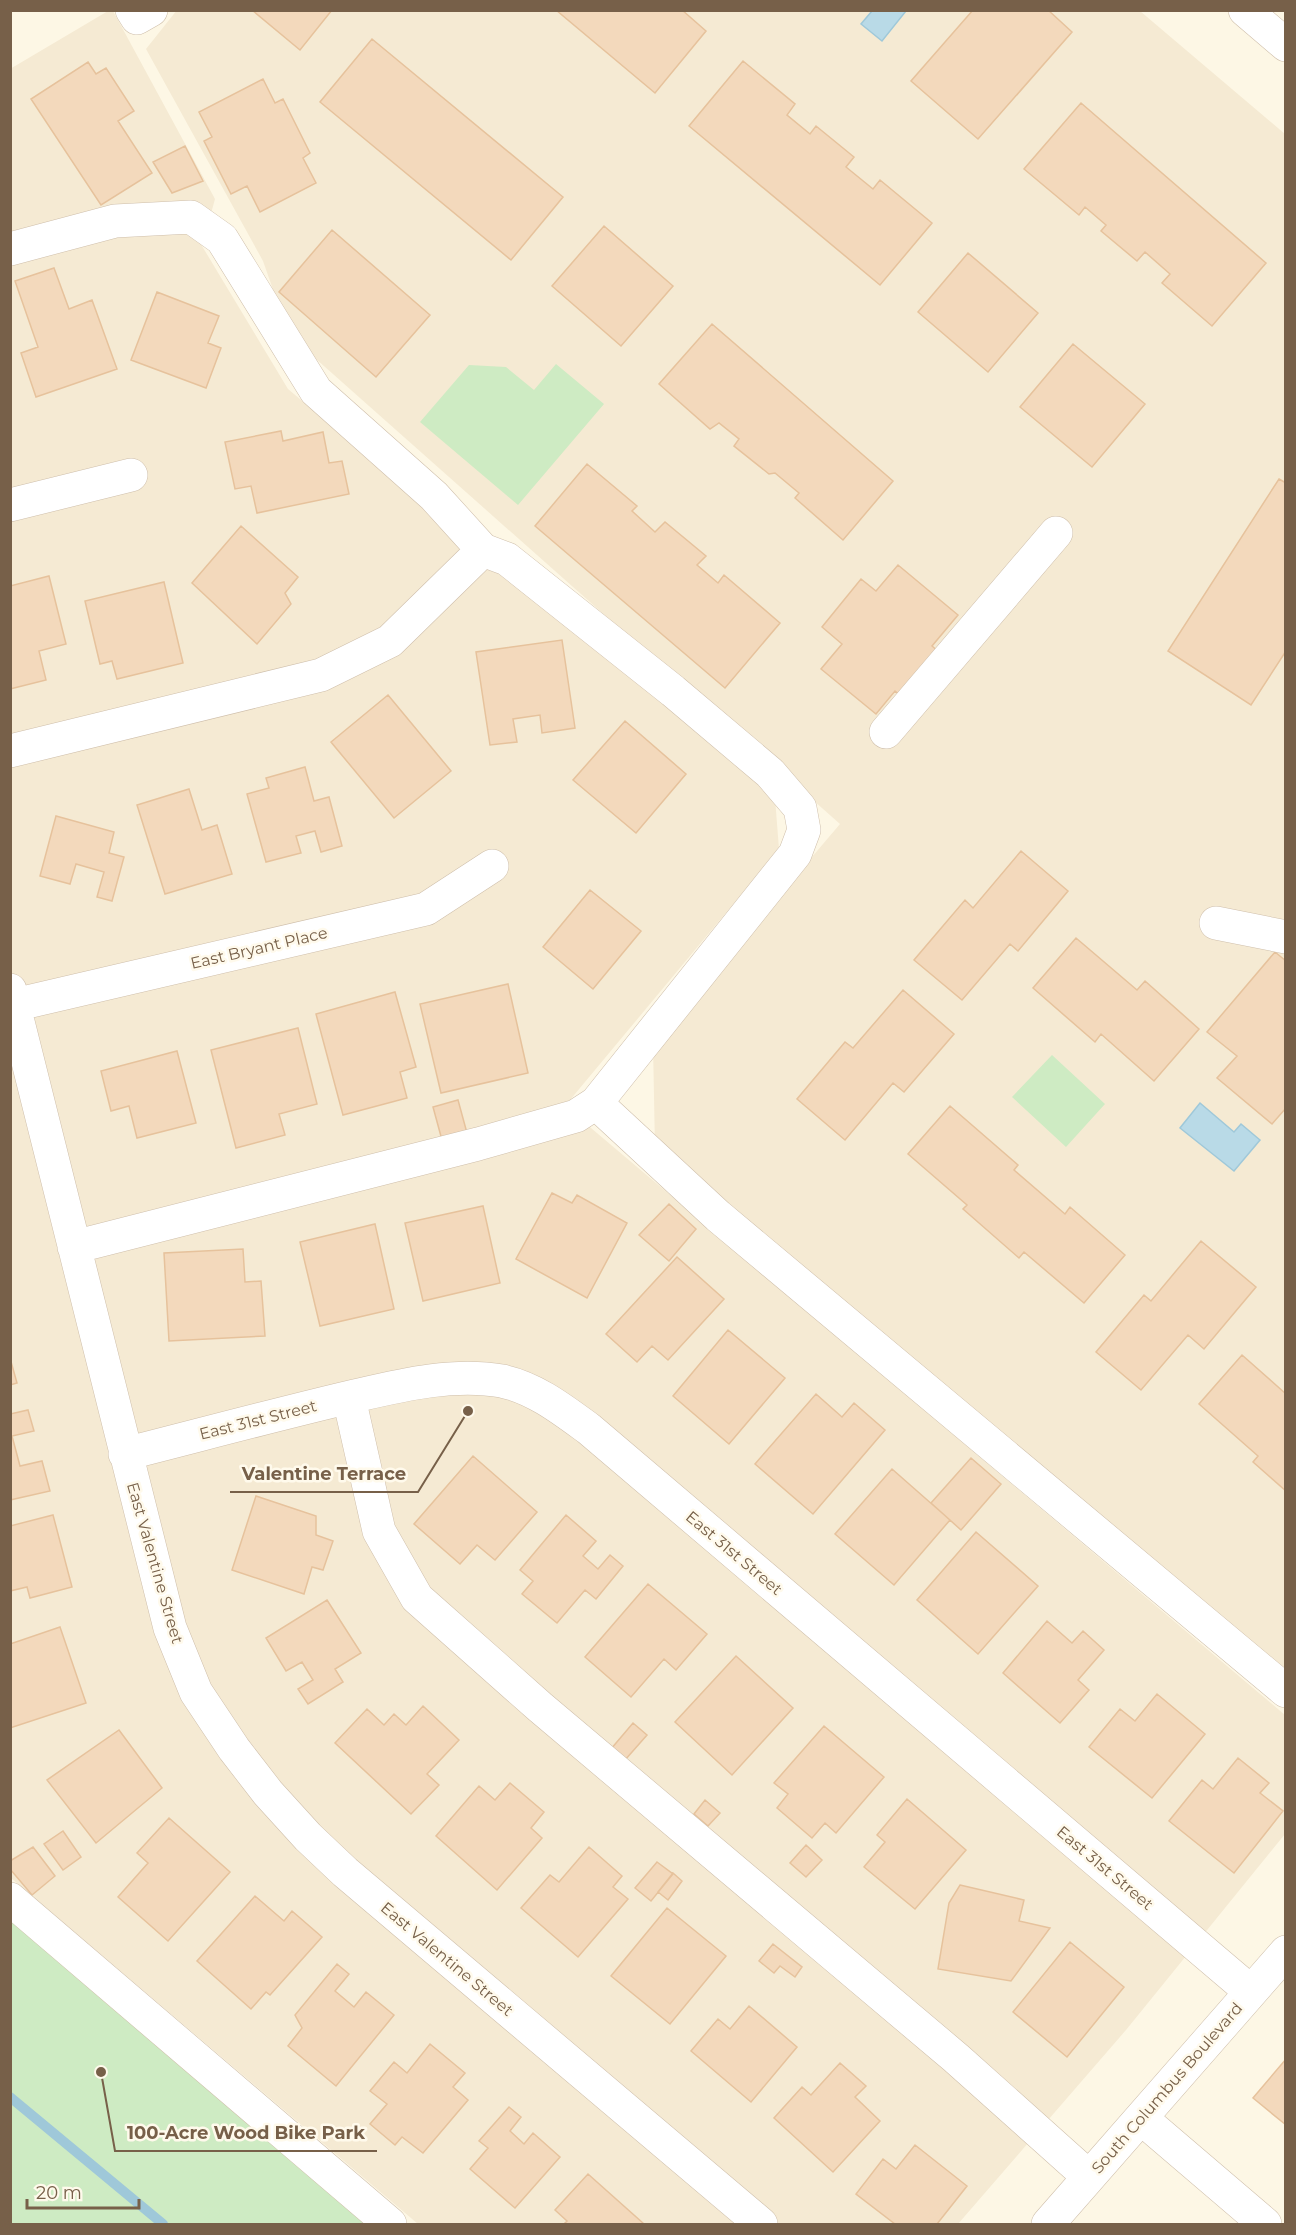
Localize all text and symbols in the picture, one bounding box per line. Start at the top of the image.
street label: East Bryant Place [189,923,329,973]
street label: East 31st Street [197,1396,319,1444]
callout: Valentine Terrace [230,1456,418,1492]
text: Valentine Terrace [241,1463,406,1485]
street label: East Valentine Street [123,1480,187,1646]
street label: East 31st Street [682,1507,787,1599]
street label: East 31st Street [1053,1822,1158,1914]
street label: East Valentine Street [377,1898,517,2020]
street label: South Columbus Boulevard [1088,1999,1246,2177]
callout: 100-Acre Wood Bike Park [115,2115,377,2151]
text: 100-Acre Wood Bike Park [127,2122,365,2144]
scale bar [27,2172,140,2210]
text: 20 m [36,2182,82,2204]

